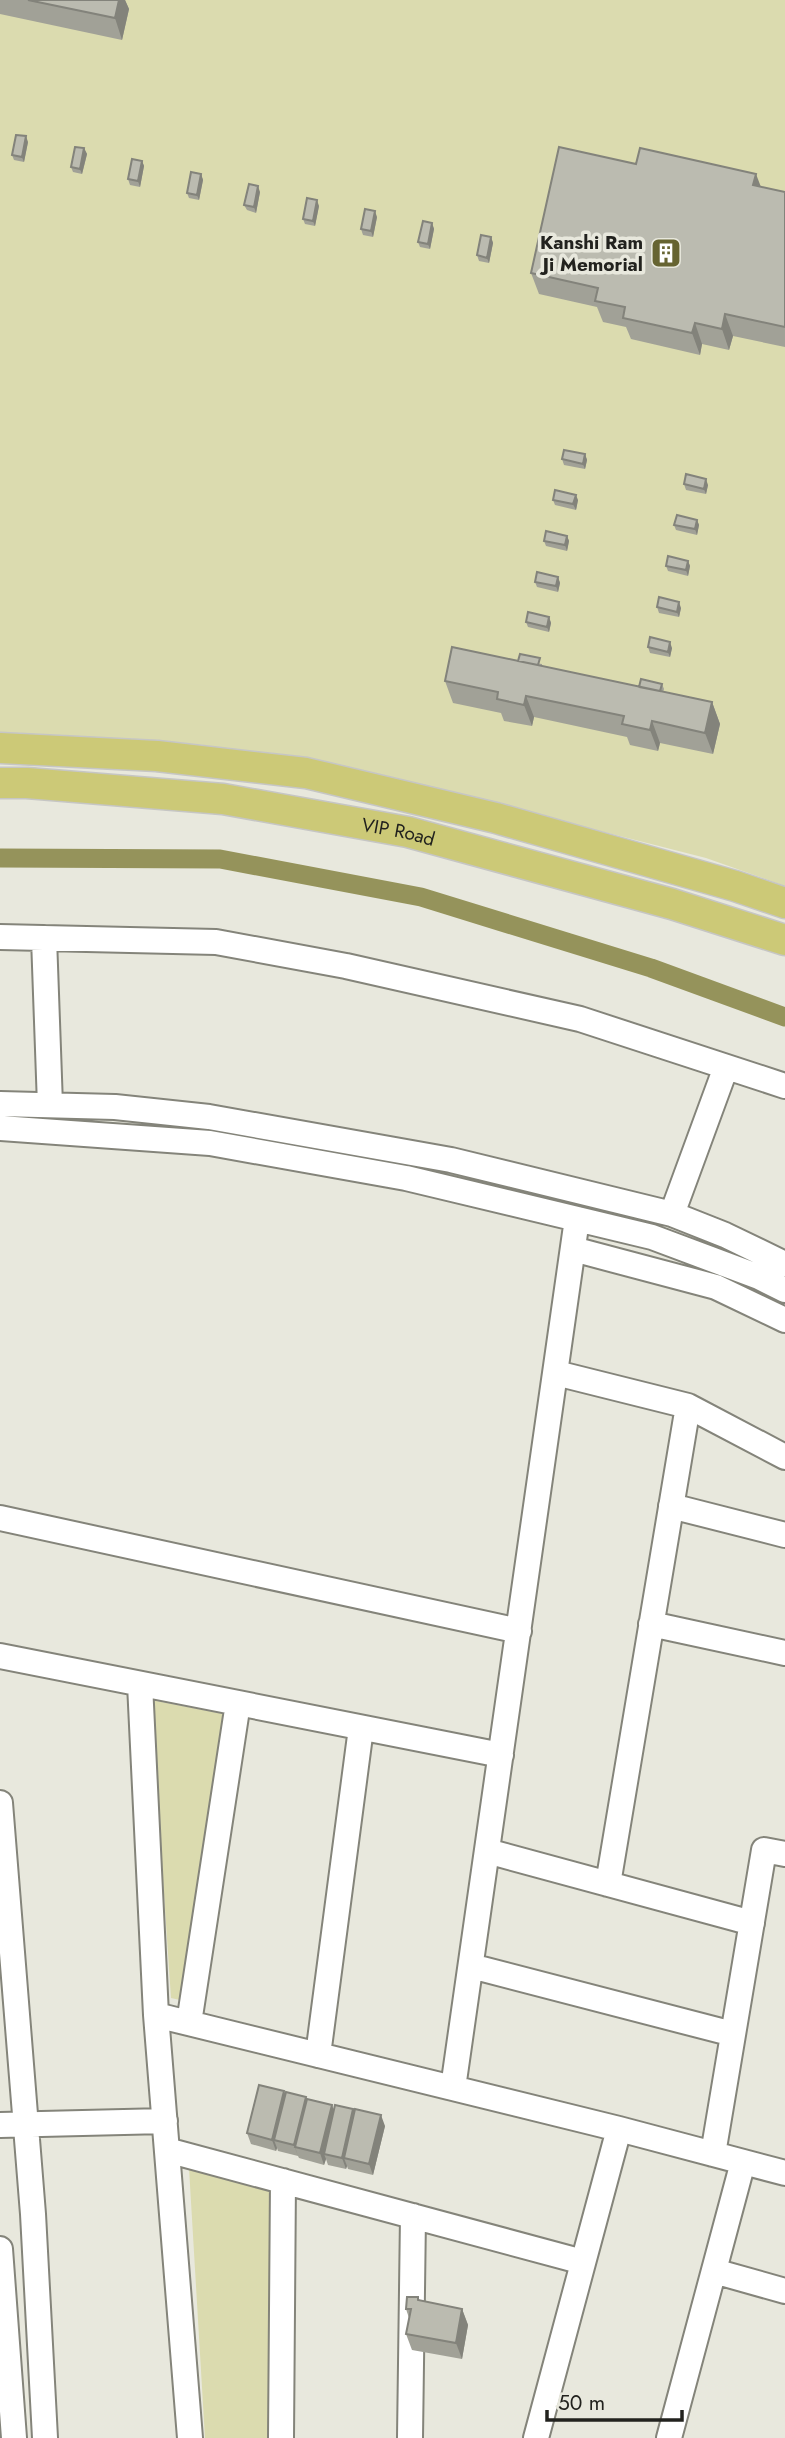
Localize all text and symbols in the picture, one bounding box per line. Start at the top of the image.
place label: Kanshi Ram Ji Memorial [539,229,643,278]
building icon: Kanshi Ram Ji Memorial [649,236,683,270]
street label: VIP Road [360,811,438,853]
scale bar [547,2378,682,2422]
text: 50 m [558,2388,605,2418]

